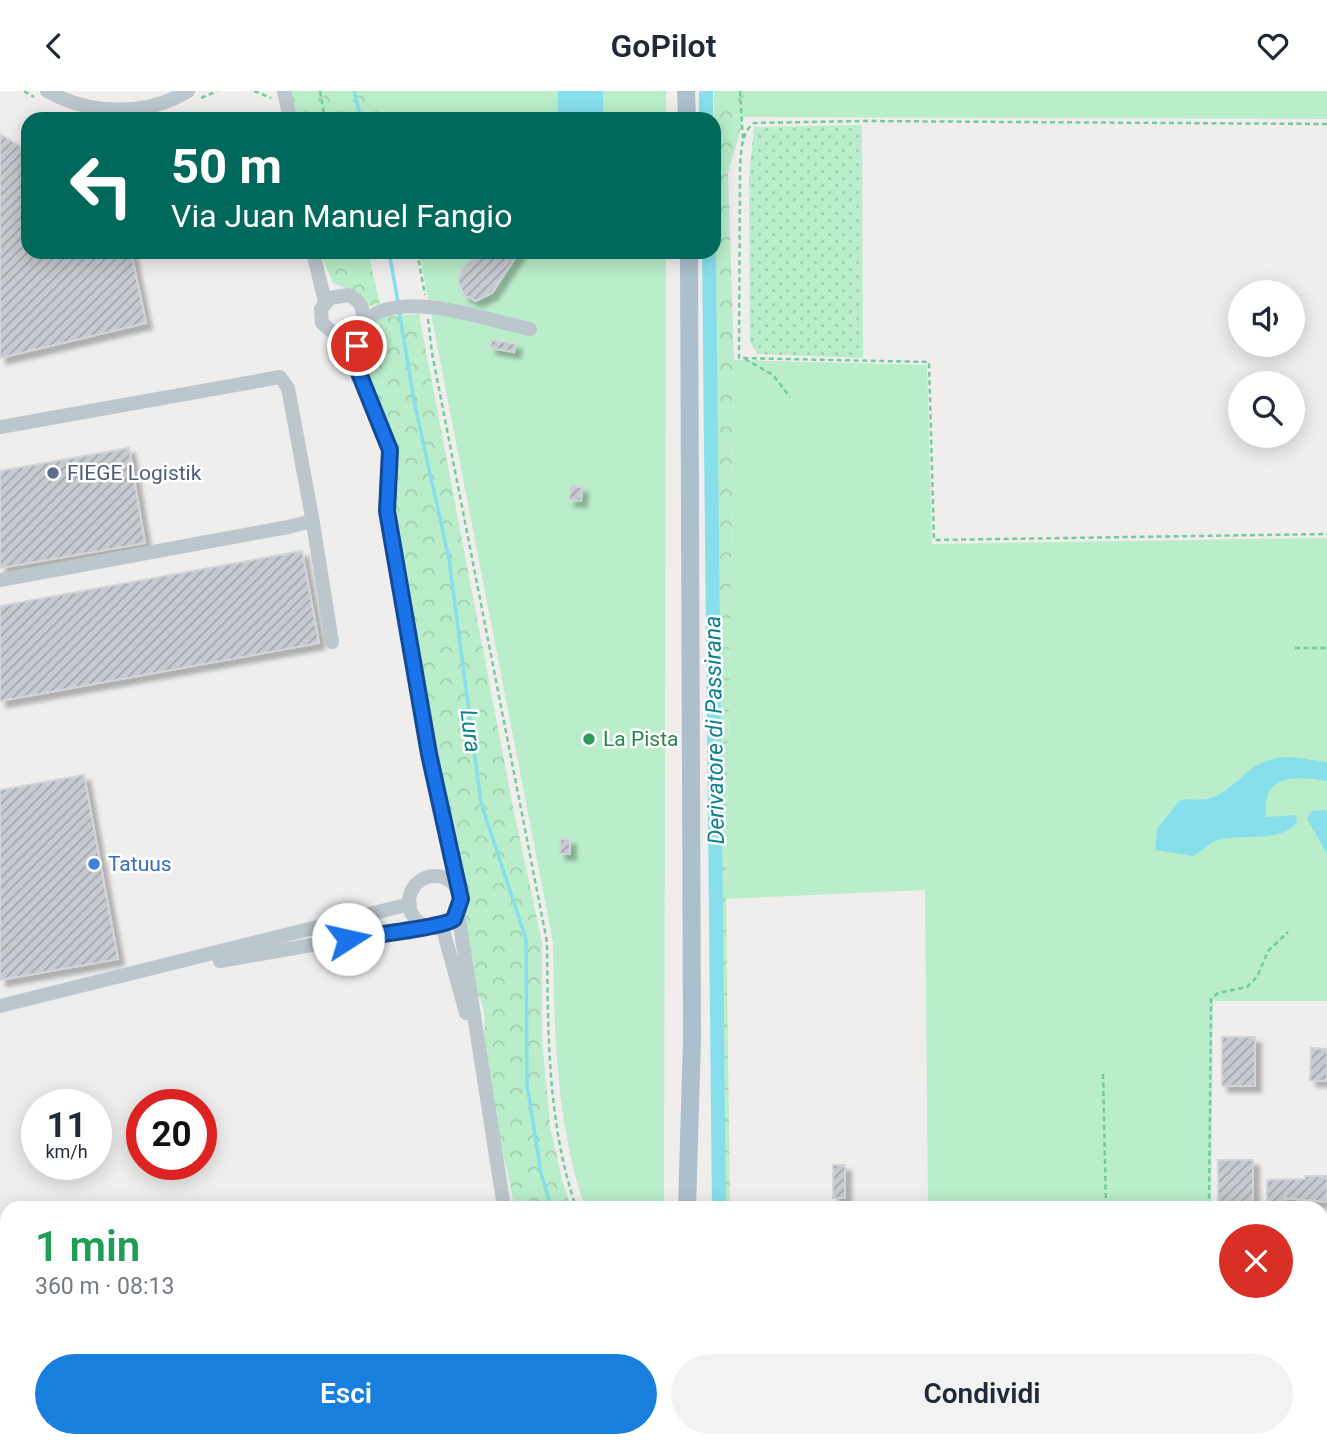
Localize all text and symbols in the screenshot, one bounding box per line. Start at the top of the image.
icon: back [35,27,73,65]
text: GoPilot [611,27,716,65]
icon: heart [1254,27,1292,65]
text: 50 m [171,138,282,195]
icon: left [56,140,147,231]
text: Via Juan Manuel Fangio [171,197,512,235]
map controls [1228,280,1305,448]
button: sound [1228,280,1305,357]
pin [327,316,387,376]
icon: arrive [338,327,376,365]
button: search [1228,371,1305,448]
place label: FIEGE Logistik [67,461,202,485]
marker: FIEGE Logistik [45,465,61,481]
water label: Derivatore di Passirana [699,615,730,845]
water label: Lura [454,708,487,754]
place label: La Pista [603,727,678,751]
marker: La Pista [581,731,597,747]
place label: Tatuus [108,852,172,876]
marker: Tatuus [86,856,102,872]
position arrow [311,902,385,976]
speed limit sign: 20 [126,1089,217,1180]
text: 11 [46,1105,87,1146]
text: km/h [45,1141,88,1162]
text: 1 min [35,1222,140,1271]
button: close [1219,1224,1293,1298]
text: 360 m · 08:13 [35,1273,174,1300]
button: Esci [35,1354,657,1434]
button: Condividi [671,1354,1293,1434]

